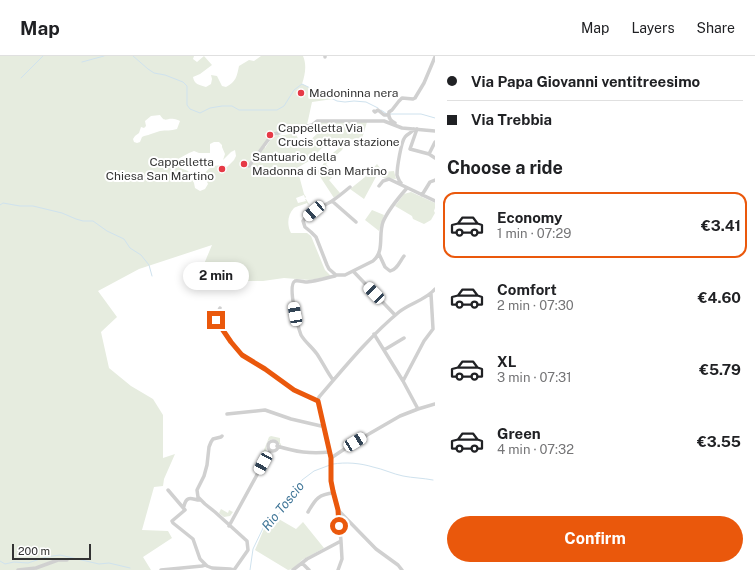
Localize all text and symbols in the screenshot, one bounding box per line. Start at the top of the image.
text: Map [20,17,60,39]
text: Map [581,20,609,36]
text: Layers [631,20,675,36]
text: Share [697,20,735,36]
text: Via Papa Giovanni ventitreesimo [471,73,700,90]
place label: Madoninna nera [309,86,398,100]
marker: Madoninna nera [296,88,306,98]
text: Via Trebbia [471,111,552,128]
place label: Cappelletta Via Crucis ottava stazione [278,121,400,149]
marker: Cappelletta Via Crucis ottava stazione [265,130,275,140]
place label: Santuario della Madonna di San Martino [252,150,387,178]
place label: Cappelletta Chiesa San Martino [106,155,214,183]
text: Choose a ride [447,157,563,178]
marker: Santuario della Madonna di San Martino [239,159,249,169]
marker: Cappelletta Chiesa San Martino [217,164,227,174]
car [301,199,327,223]
icon: car [449,207,485,243]
text: Economy [497,209,562,226]
text: €3.41 [701,217,741,234]
text: 1 min · 07:29 [497,226,571,241]
callout: 2 min [183,262,249,290]
text: 2 min [199,268,233,283]
icon: car [449,279,485,315]
car [361,280,387,306]
text: Comfort [497,281,557,298]
text: €4.60 [698,289,741,306]
text: 2 min · 07:30 [497,298,574,313]
car [287,301,303,327]
route end [207,311,225,329]
icon: car [449,351,485,387]
text: XL [497,353,516,370]
text: €5.79 [699,361,741,378]
text: 3 min · 07:31 [497,370,572,385]
icon: car [449,423,485,459]
text: Green [497,425,541,442]
car [342,431,368,453]
text: €3.55 [697,433,741,450]
text: 4 min · 07:32 [497,442,574,457]
car [252,450,274,476]
water label: Rio Toscio [259,479,307,533]
button: Confirm [447,516,743,562]
route start [330,517,348,535]
scale bar [12,542,91,561]
text: 200 m [18,545,50,557]

